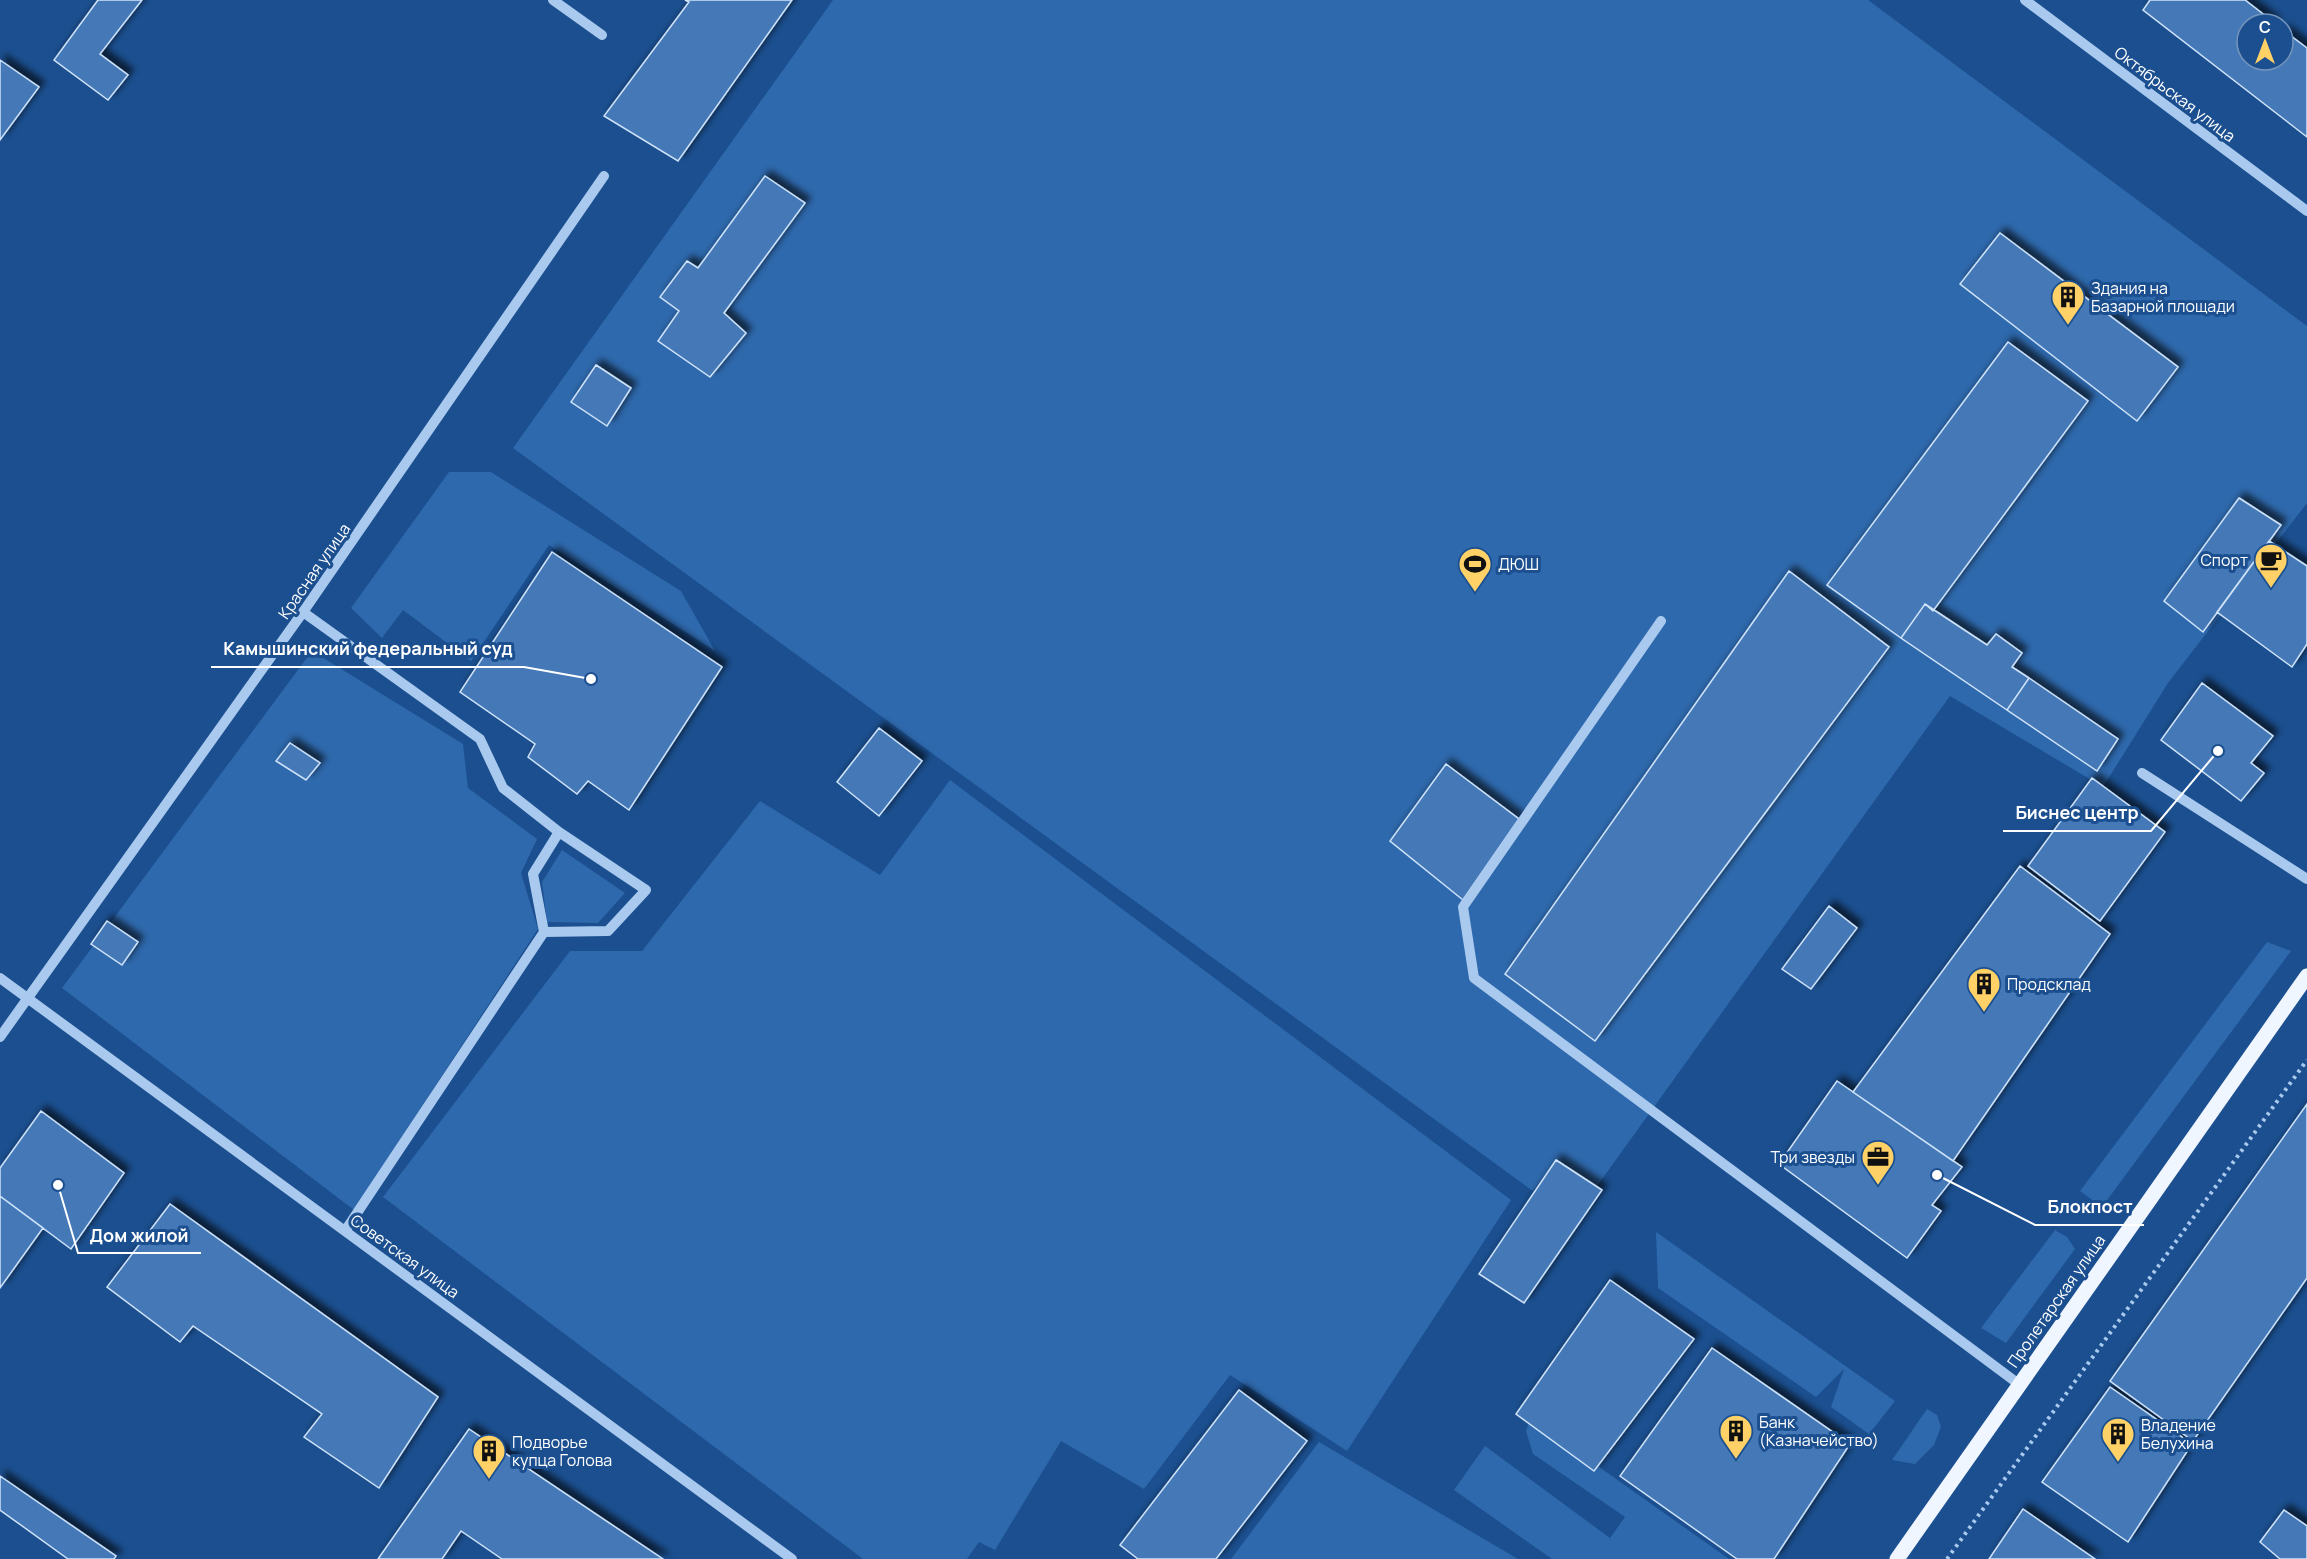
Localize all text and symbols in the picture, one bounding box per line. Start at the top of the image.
north arrow [2235,12,2295,72]
text: С [2259,16,2271,38]
street label: Октябрьская улица [2110,41,2240,147]
place label: Здания на Базарной площади [2091,277,2235,317]
building icon: Здания на Базарной площади [2050,279,2086,326]
street label: Красная улица [273,519,355,623]
cafe icon: Спорт [2253,542,2289,589]
sports icon: ДЮШ [1457,546,1493,593]
place label: Спорт [2200,549,2248,571]
place label: ДЮШ [1498,553,1539,575]
callout: Камышинский федеральный суд [211,631,524,667]
text: Камышинский федеральный суд [223,636,513,660]
callout: Биснес центр [2003,795,2151,831]
text: Биснес центр [2015,800,2139,824]
building icon: Продсклад [1966,966,2002,1013]
place label: Продсклад [2007,973,2091,995]
office icon: Три звезды [1860,1139,1896,1186]
place label: Три звезды [1770,1146,1855,1168]
callout: Блокпост [2035,1189,2144,1225]
text: Блокпост [2047,1194,2133,1218]
street label: Советская улица [346,1209,464,1303]
callout: Дом жилой [78,1217,201,1253]
text: Дом жилой [90,1223,188,1247]
street label: Пролетарская улица [2002,1230,2110,1372]
place label: Банк (Казначейство) [1759,1411,1879,1451]
building icon: Банк (Казначейство) [1718,1413,1754,1460]
place label: Владение Белухина [2141,1414,2216,1454]
building icon: Владение Белухина [2100,1416,2136,1463]
place label: Подворье купца Голова [512,1431,612,1471]
building icon: Подворье купца Голова [471,1433,507,1480]

